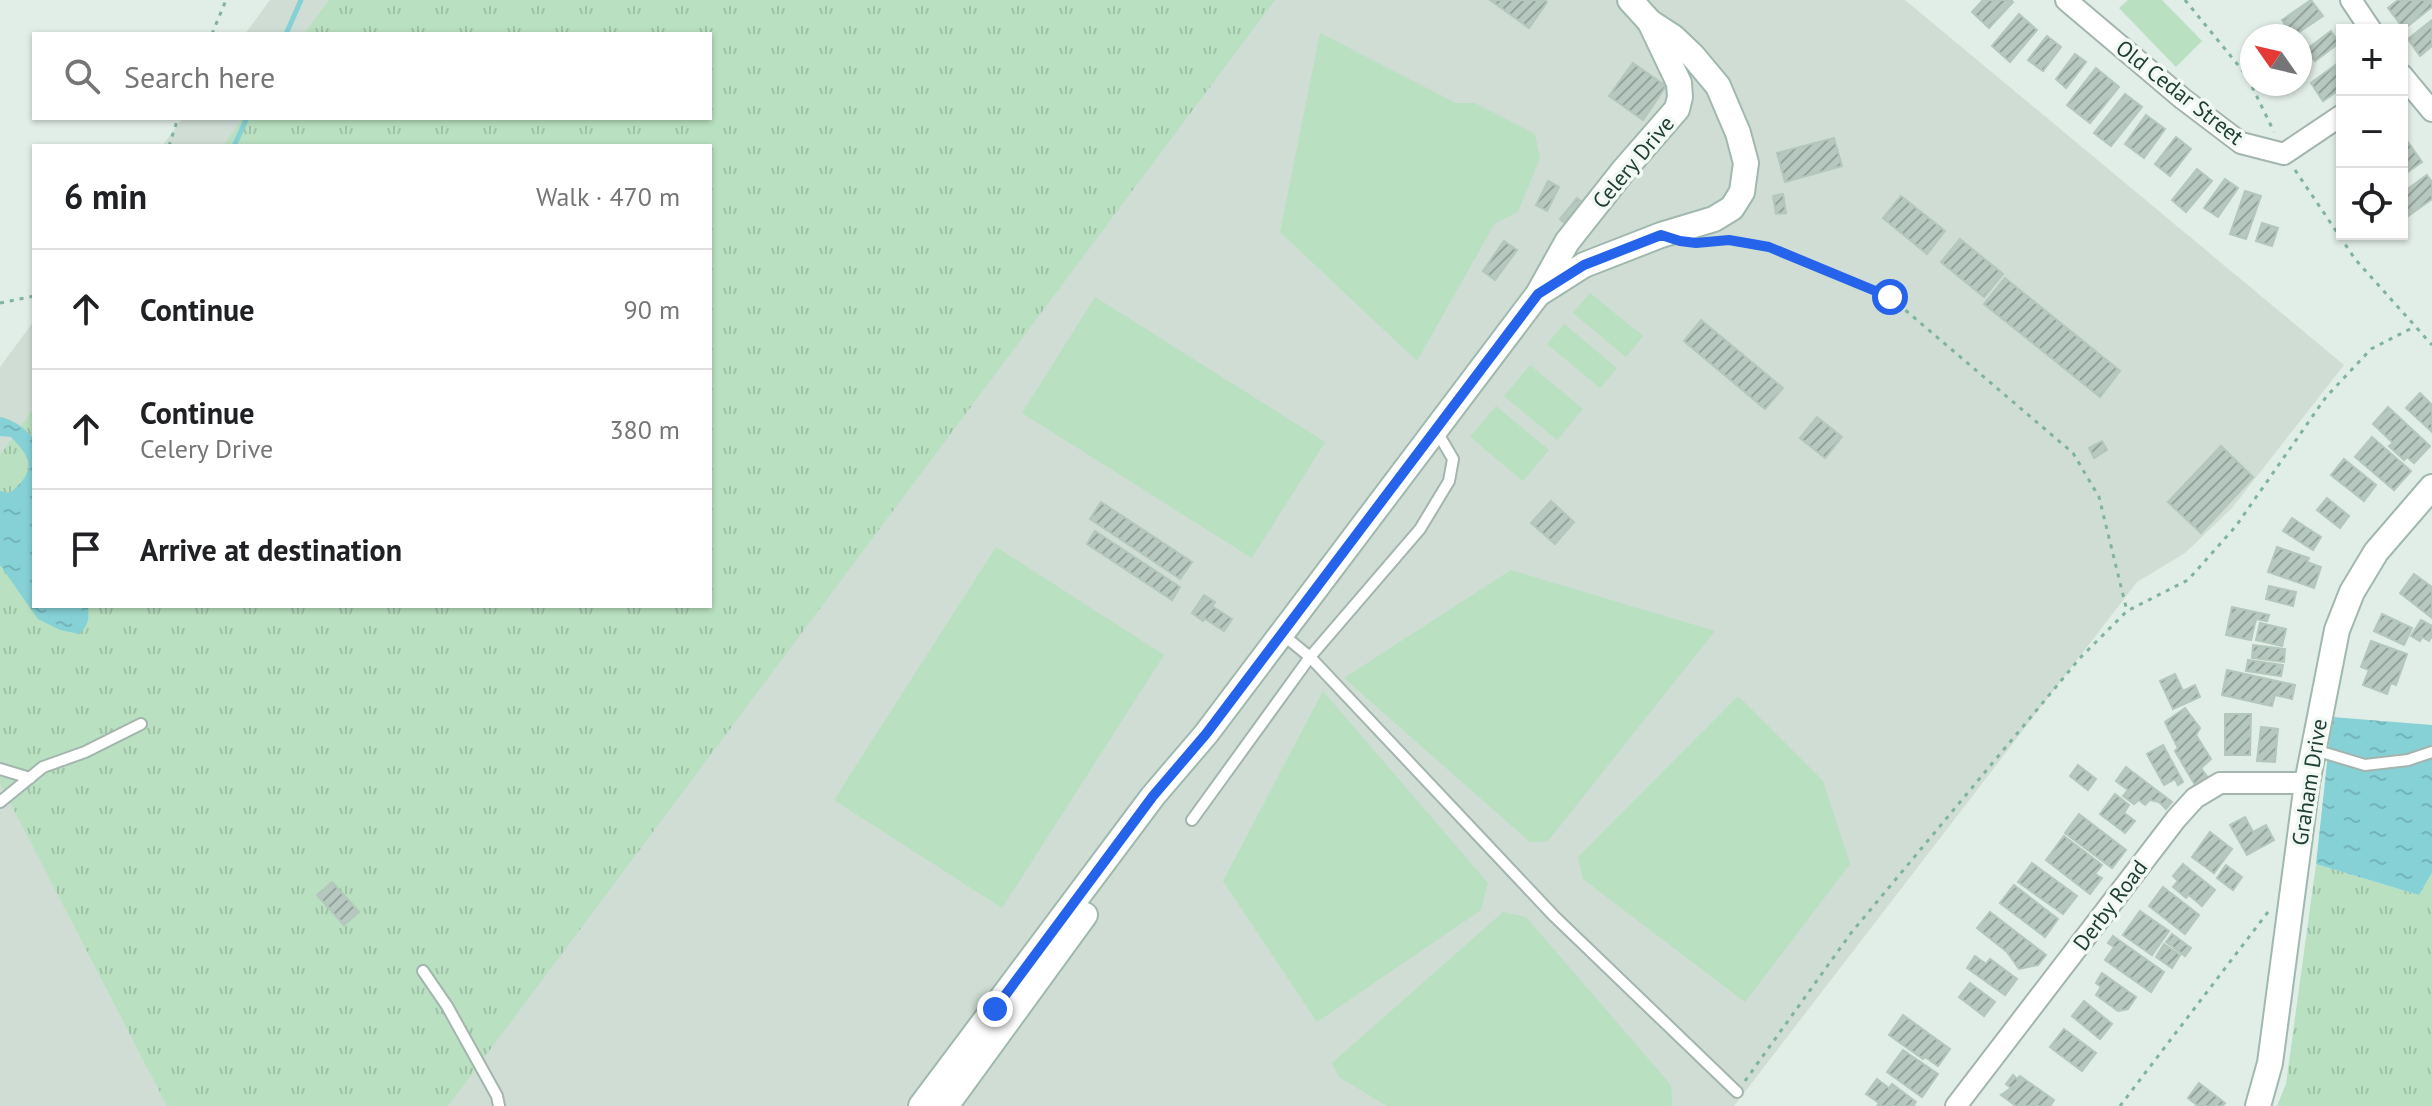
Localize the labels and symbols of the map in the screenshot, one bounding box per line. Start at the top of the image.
north arrow [2240,24,2312,96]
street label: Old Cedar Street [2111,33,2250,151]
street label: Celery Drive [1586,110,1680,214]
route start [1872,279,1908,315]
street label: Graham Drive [2285,717,2333,847]
street label: Derby Road [2067,854,2153,956]
route end [977,991,1013,1027]

